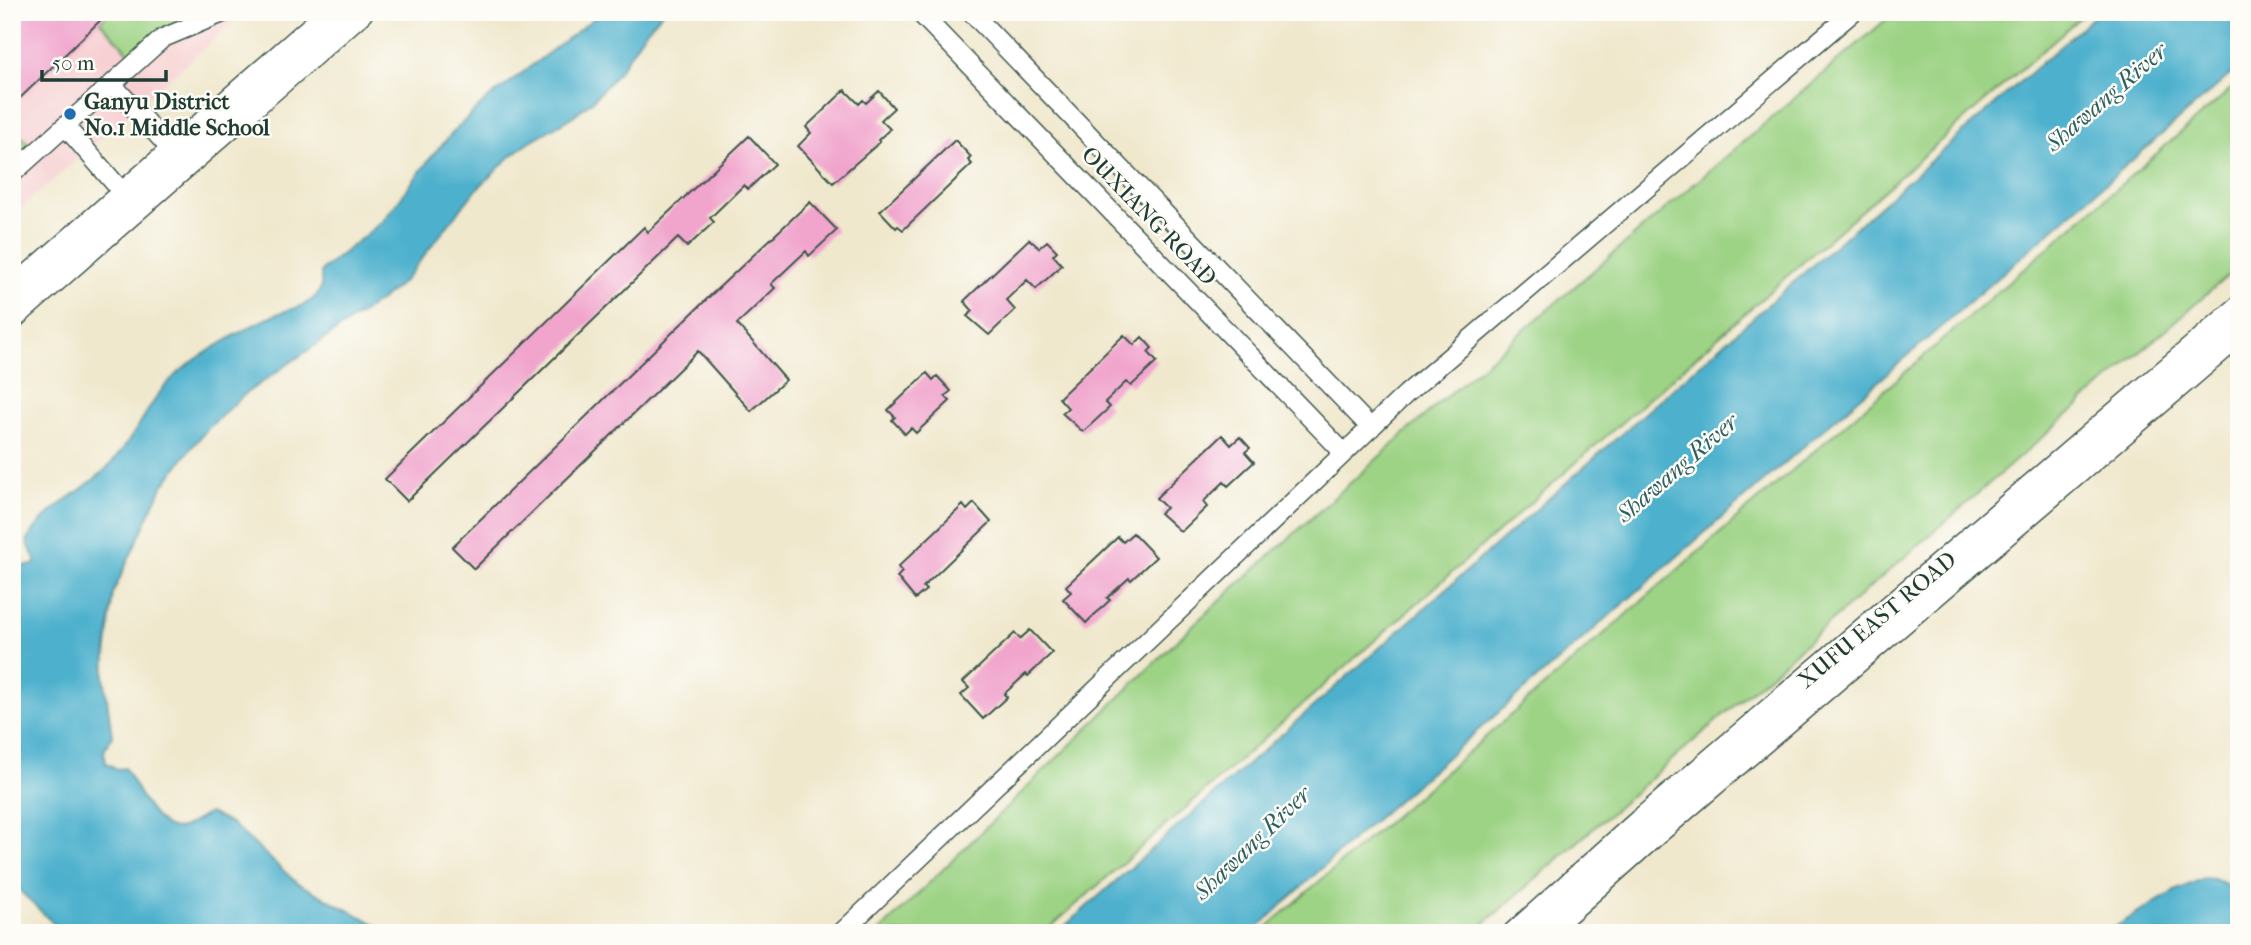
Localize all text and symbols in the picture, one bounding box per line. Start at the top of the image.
water label: Shawang River [2039,35,2174,158]
scale bar [42,38,166,82]
text: 50 m [52,51,95,75]
place label: Ganyu District No.1 Middle School [84,88,270,141]
marker: Ganyu District No.1 Middle School [62,106,78,122]
street label: OUXIANG ROAD [1076,141,1222,291]
water label: Shawang River [1610,406,1745,529]
street label: XUFU EAST ROAD [1792,546,1962,694]
water label: Shawang River [1187,779,1318,906]

